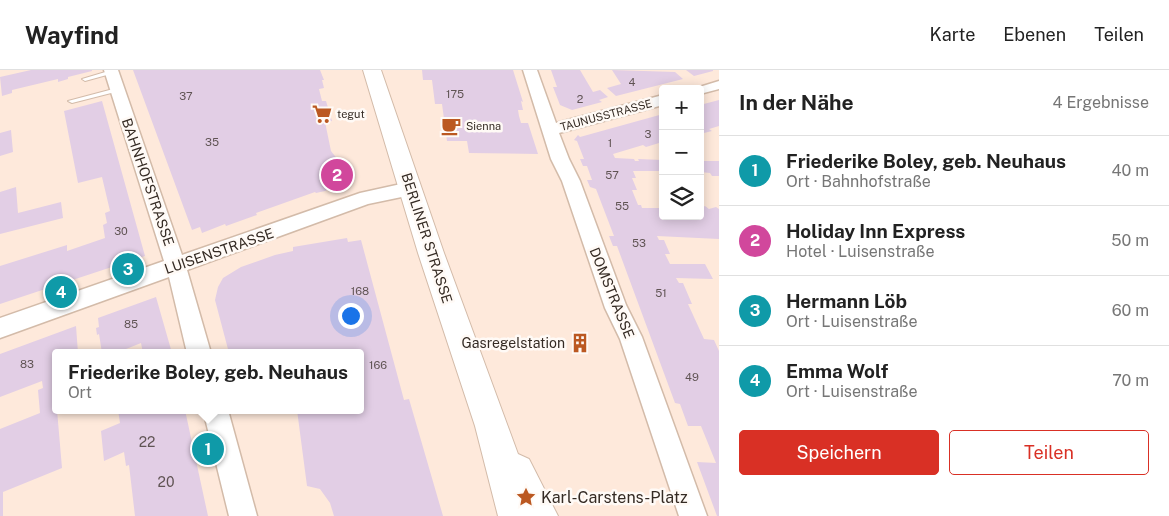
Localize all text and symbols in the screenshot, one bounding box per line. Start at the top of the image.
text: Wayfind [25,21,119,49]
text: Karte [930,24,975,45]
text: Ebenen [1003,24,1066,45]
text: Teilen [1094,24,1144,45]
house number: 4 [629,76,636,88]
map controls [659,85,704,220]
button: + [659,85,704,130]
house number: 175 [446,88,464,100]
house number: 37 [179,90,193,102]
text: In der Nähe [739,90,854,115]
house number: 2 [577,93,584,105]
text: 4 Ergebnisse [1053,93,1149,112]
street label: TAUNUSSTRASSE [559,97,653,133]
supermarket icon: tegut [311,103,333,125]
place label: tegut [337,108,365,120]
cafe icon: Sienna [440,115,462,137]
street label: BAHNHOFSTRASSE [119,116,177,248]
place label: Sienna [466,120,501,132]
house number: 3 [645,128,652,140]
button: − [659,130,704,175]
house number: 35 [205,136,219,148]
house number: 1 [608,137,612,149]
text: Friederike Boley, geb. Neuhaus [786,150,1066,172]
pin: 2 [321,156,353,194]
text: 1 [752,161,758,180]
text: 40 m [1111,161,1149,180]
house number: 57 [605,169,619,181]
street label: BERLINER STRASSE [398,171,456,305]
text: Ort · Bahnhofstraße [786,172,931,191]
button: layers [659,175,704,220]
house number: 55 [615,200,629,212]
text: Holiday Inn Express [786,220,965,242]
house number: 30 [114,225,128,237]
street label: LUISENSTRASSE [162,225,276,277]
text: 2 [750,231,760,250]
text: 50 m [1111,231,1149,250]
house number: 53 [632,237,646,249]
text: Hotel · Luisenstraße [786,242,934,261]
street label: DOMSTRASSE [586,245,638,341]
pin: 3 [112,250,144,288]
pin: 4 [45,273,77,311]
house number: 168 [351,285,369,297]
house number: 51 [655,287,667,299]
text: Hermann Löb [786,290,907,312]
text: 3 [750,301,760,320]
text: 60 m [1112,301,1149,320]
your location [338,303,364,329]
text: Ort · Luisenstraße [786,312,918,331]
house number: 85 [124,318,138,330]
building icon: Gasregelstation [569,332,591,354]
place label: Gasregelstation [462,335,565,351]
popup [52,349,364,414]
house number: 83 [20,358,34,370]
house number: 166 [369,359,387,371]
text: Emma Wolf [786,360,888,382]
text: Friederike Boley, geb. Neuhaus [68,361,348,383]
house number: 49 [685,371,699,383]
text: 4 [750,371,760,390]
text: 70 m [1112,371,1149,390]
text: Ort · Luisenstraße [786,382,918,401]
text: Ort [68,383,92,402]
pin: 1 [192,430,224,468]
button: Speichern [739,430,939,475]
button: Teilen [949,430,1149,475]
house number: 22 [139,434,155,450]
house number: 20 [158,474,174,490]
place icon: Karl-Carstens-Platz [515,486,537,508]
place label: Karl-Carstens-Platz [541,488,688,507]

